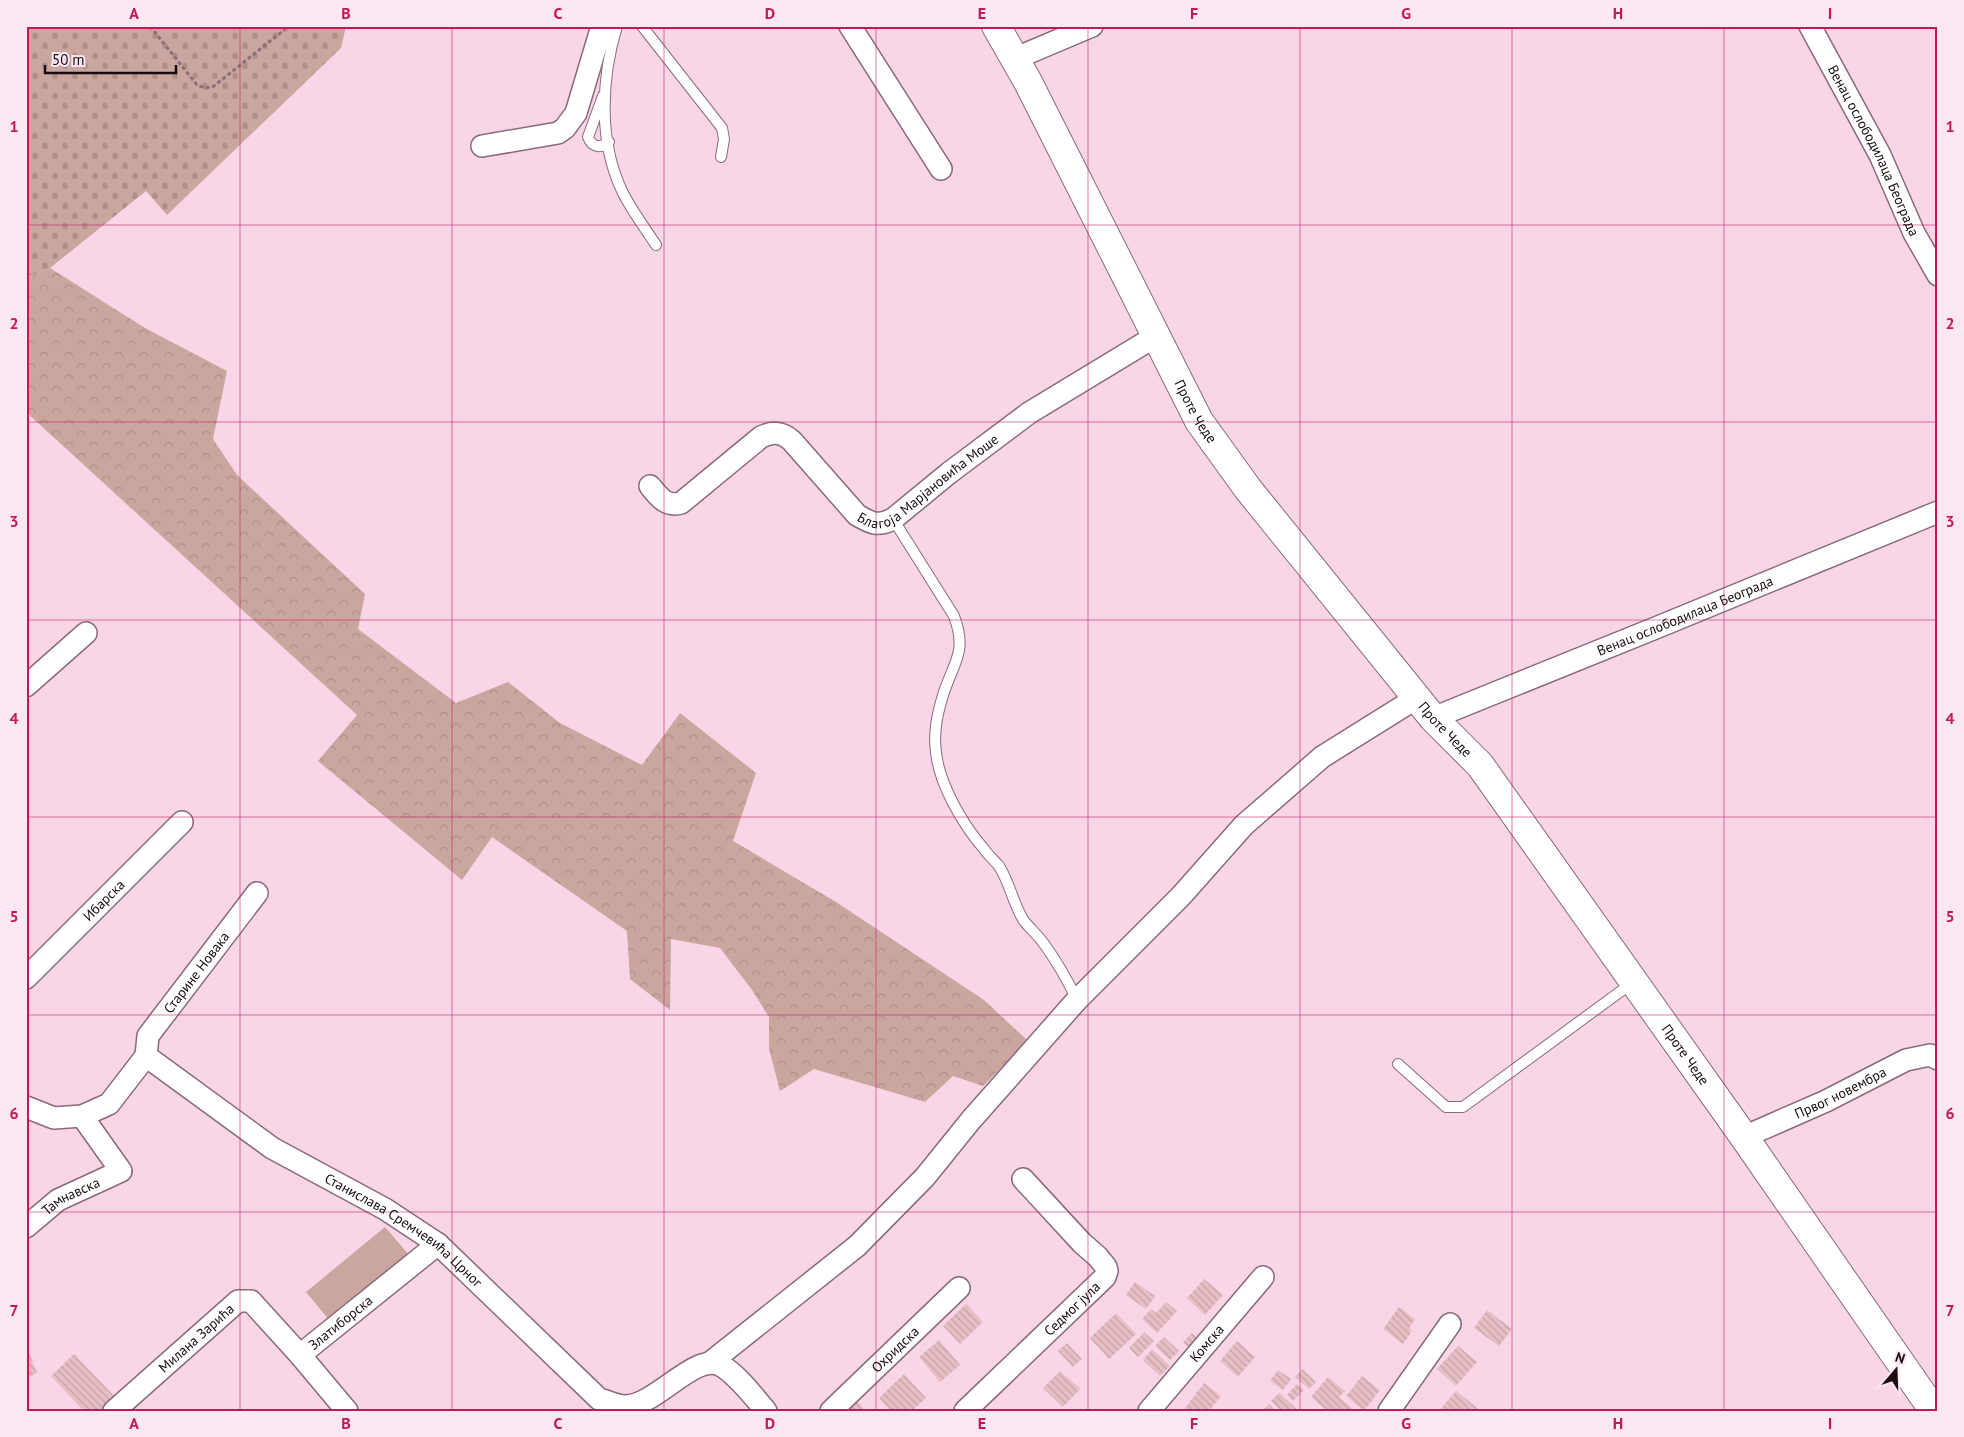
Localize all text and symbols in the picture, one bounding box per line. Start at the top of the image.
text: A [129,3,139,23]
text: B [341,3,351,23]
text: C [554,3,563,23]
text: D [765,3,775,23]
text: E [978,3,986,23]
text: F [1190,3,1198,23]
text: G [1401,3,1411,23]
text: H [1613,3,1623,23]
text: I [1828,3,1832,23]
scale bar [45,42,176,74]
text: 50 m [52,50,85,69]
street label: Венац ослободилаца Београда [1824,62,1923,239]
text: 1 [9,116,19,136]
text: 1 [1945,116,1955,136]
text: 2 [9,313,19,333]
text: 2 [1945,313,1955,333]
street label: Проте Чеде [1171,376,1221,447]
street label: Благоја Марјановића Моше [854,430,1002,533]
text: 3 [9,511,19,531]
text: 3 [1945,511,1955,531]
street label: Венац ослободилаца Београда [1594,572,1776,660]
street label: Проте Чеде [1414,698,1476,761]
text: 4 [9,708,19,728]
text: 4 [1945,708,1955,728]
street label: Ибарска [79,876,128,925]
text: 5 [9,906,19,926]
text: 5 [1945,906,1955,926]
street label: Старине Новака [160,928,233,1017]
street label: Проте Чеде [1658,1021,1713,1089]
street label: Првог новембра [1792,1063,1889,1123]
text: 6 [9,1103,19,1123]
text: 6 [1945,1103,1955,1123]
street label: Станислава Сремчевића Црног [322,1169,487,1292]
street label: Тамнавска [38,1173,103,1219]
street label: Седмог јула [1040,1278,1104,1340]
street label: Златиборска [305,1291,376,1354]
text: 7 [9,1300,19,1320]
street label: Милана Зарића [155,1300,238,1376]
text: 7 [1945,1300,1955,1320]
street label: Комска [1186,1321,1228,1366]
street label: Охридска [868,1322,923,1376]
north arrow [1872,1344,1922,1394]
text: N [1893,1348,1908,1368]
text: A [129,1413,139,1433]
text: B [341,1413,351,1433]
text: C [554,1413,563,1433]
text: D [765,1413,775,1433]
text: E [978,1413,986,1433]
text: F [1190,1413,1198,1433]
text: G [1401,1413,1411,1433]
text: H [1613,1413,1623,1433]
text: I [1828,1413,1832,1433]

